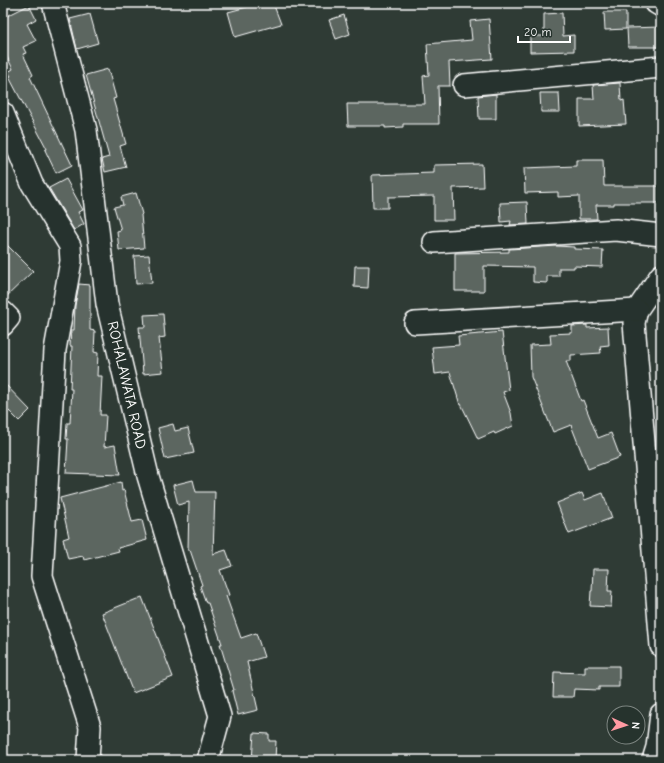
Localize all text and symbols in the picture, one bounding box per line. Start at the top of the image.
scale bar [518,18,570,44]
text: 20 m [524,25,552,39]
street label: ROHALAWATA ROAD [104,319,150,451]
north arrow [606,705,646,745]
text: N [629,722,642,729]

